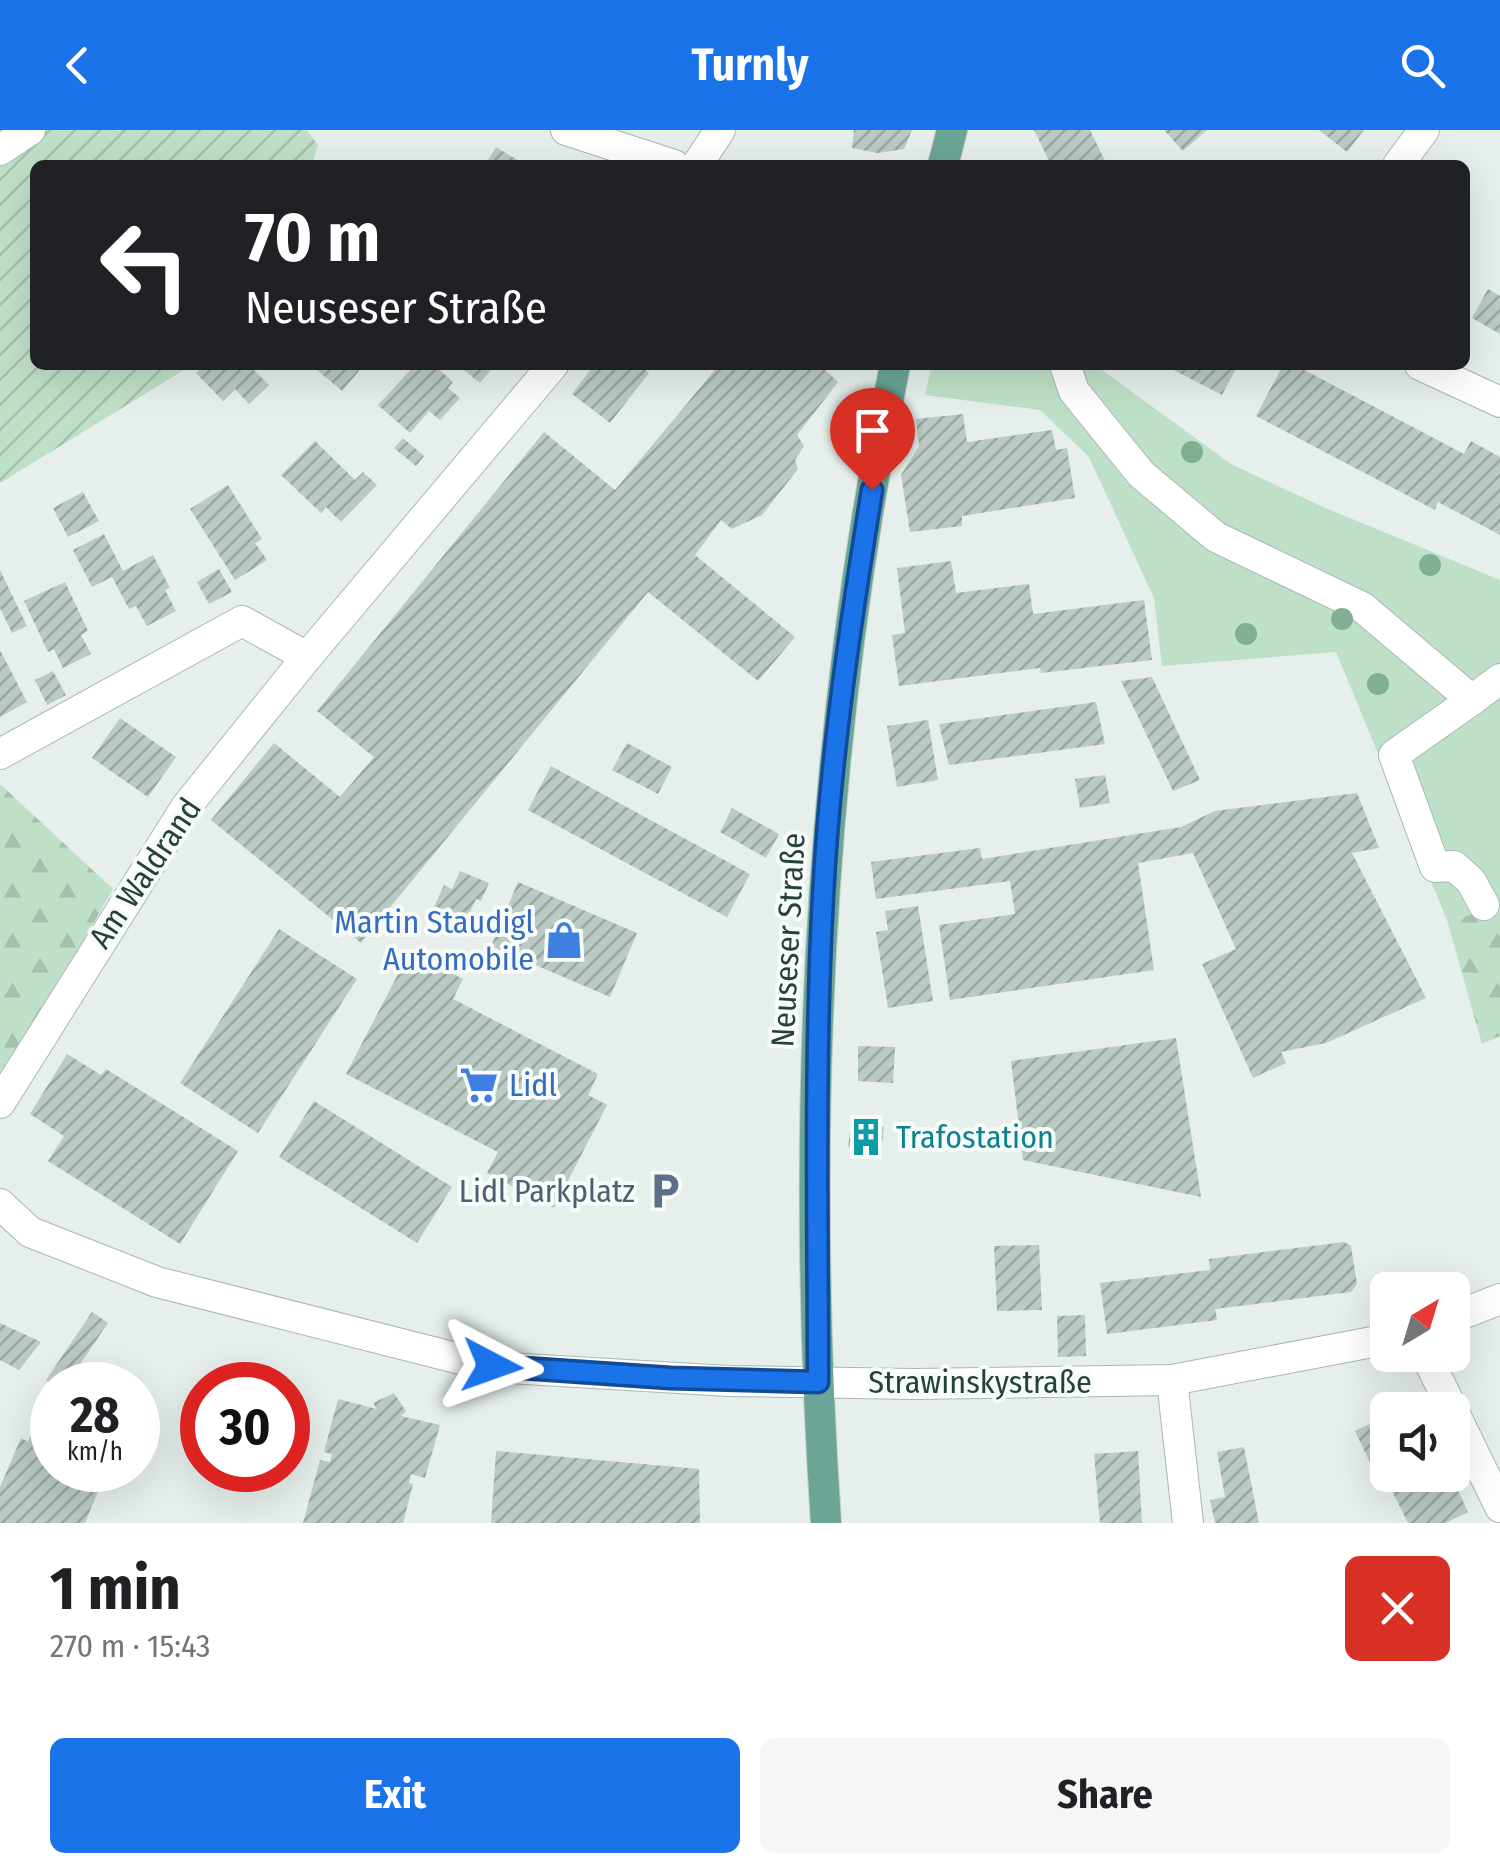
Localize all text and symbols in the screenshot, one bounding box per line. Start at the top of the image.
icon: back [50,38,105,93]
text: Turnly [692,38,808,92]
icon: search [1395,38,1450,93]
text: 70 m [245,196,380,280]
icon: left [80,200,210,330]
text: Neuseser Straße [245,281,547,335]
pin [830,388,915,491]
icon: arrive [845,403,900,458]
street label: Am Waldrand [81,791,209,955]
street label: Neuseser Straße [763,832,813,1048]
place label: Martin Staudigl Automobile [334,903,534,978]
shop icon: Martin Staudigl Automobile [543,919,585,961]
supermarket icon: Lidl [458,1064,500,1106]
place label: Lidl [509,1066,557,1104]
building icon: Trafostation [845,1116,887,1158]
place label: Trafostation [896,1118,1054,1156]
parking icon: Lidl Parkplatz [644,1170,686,1212]
place label: Lidl Parkplatz [459,1172,635,1210]
north arrow [1370,1272,1470,1372]
map controls [1370,1272,1470,1492]
position arrow [440,1314,544,1418]
speed limit sign: 30 [180,1362,310,1492]
street label: Strawinskystraße [868,1363,1092,1401]
text: 28 [70,1385,120,1445]
button: sound [1370,1392,1470,1492]
text: km/h [67,1437,123,1467]
text: 1 min [50,1553,181,1625]
button: close [1345,1556,1450,1661]
text: 270 m · 15:43 [50,1627,210,1665]
button: Exit [50,1738,740,1853]
button: Share [760,1738,1450,1853]

